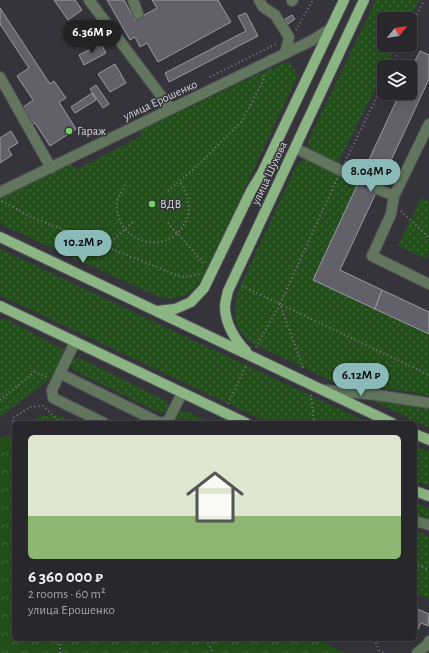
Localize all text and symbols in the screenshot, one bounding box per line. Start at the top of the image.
north arrow [377,12,417,52]
map controls [377,12,417,100]
pin: 6.36M ₽ [55,20,129,54]
text: 6.36M ₽ [72,26,112,39]
button: layers [377,60,417,100]
street label: улица Ерошенко [120,78,199,124]
place label: Гараж [77,125,106,137]
marker: Гараж [64,126,74,136]
street label: улица Шухова [249,139,290,208]
pin: 8.04M ₽ [334,159,408,193]
text: 8.04M ₽ [350,165,392,178]
place label: ВДВ [160,198,182,210]
marker: ВДВ [147,199,157,209]
pin: 10.2M ₽ [46,230,120,264]
text: 10.2M ₽ [64,236,102,249]
pin: 6.12M ₽ [324,363,398,397]
text: 6.12M ₽ [342,369,380,382]
icon: home [179,461,251,533]
text: 6 360 000 ₽ [28,568,103,585]
text: 2 rooms · 60 m² [28,588,105,601]
text: улица Ерошенко [28,604,115,617]

